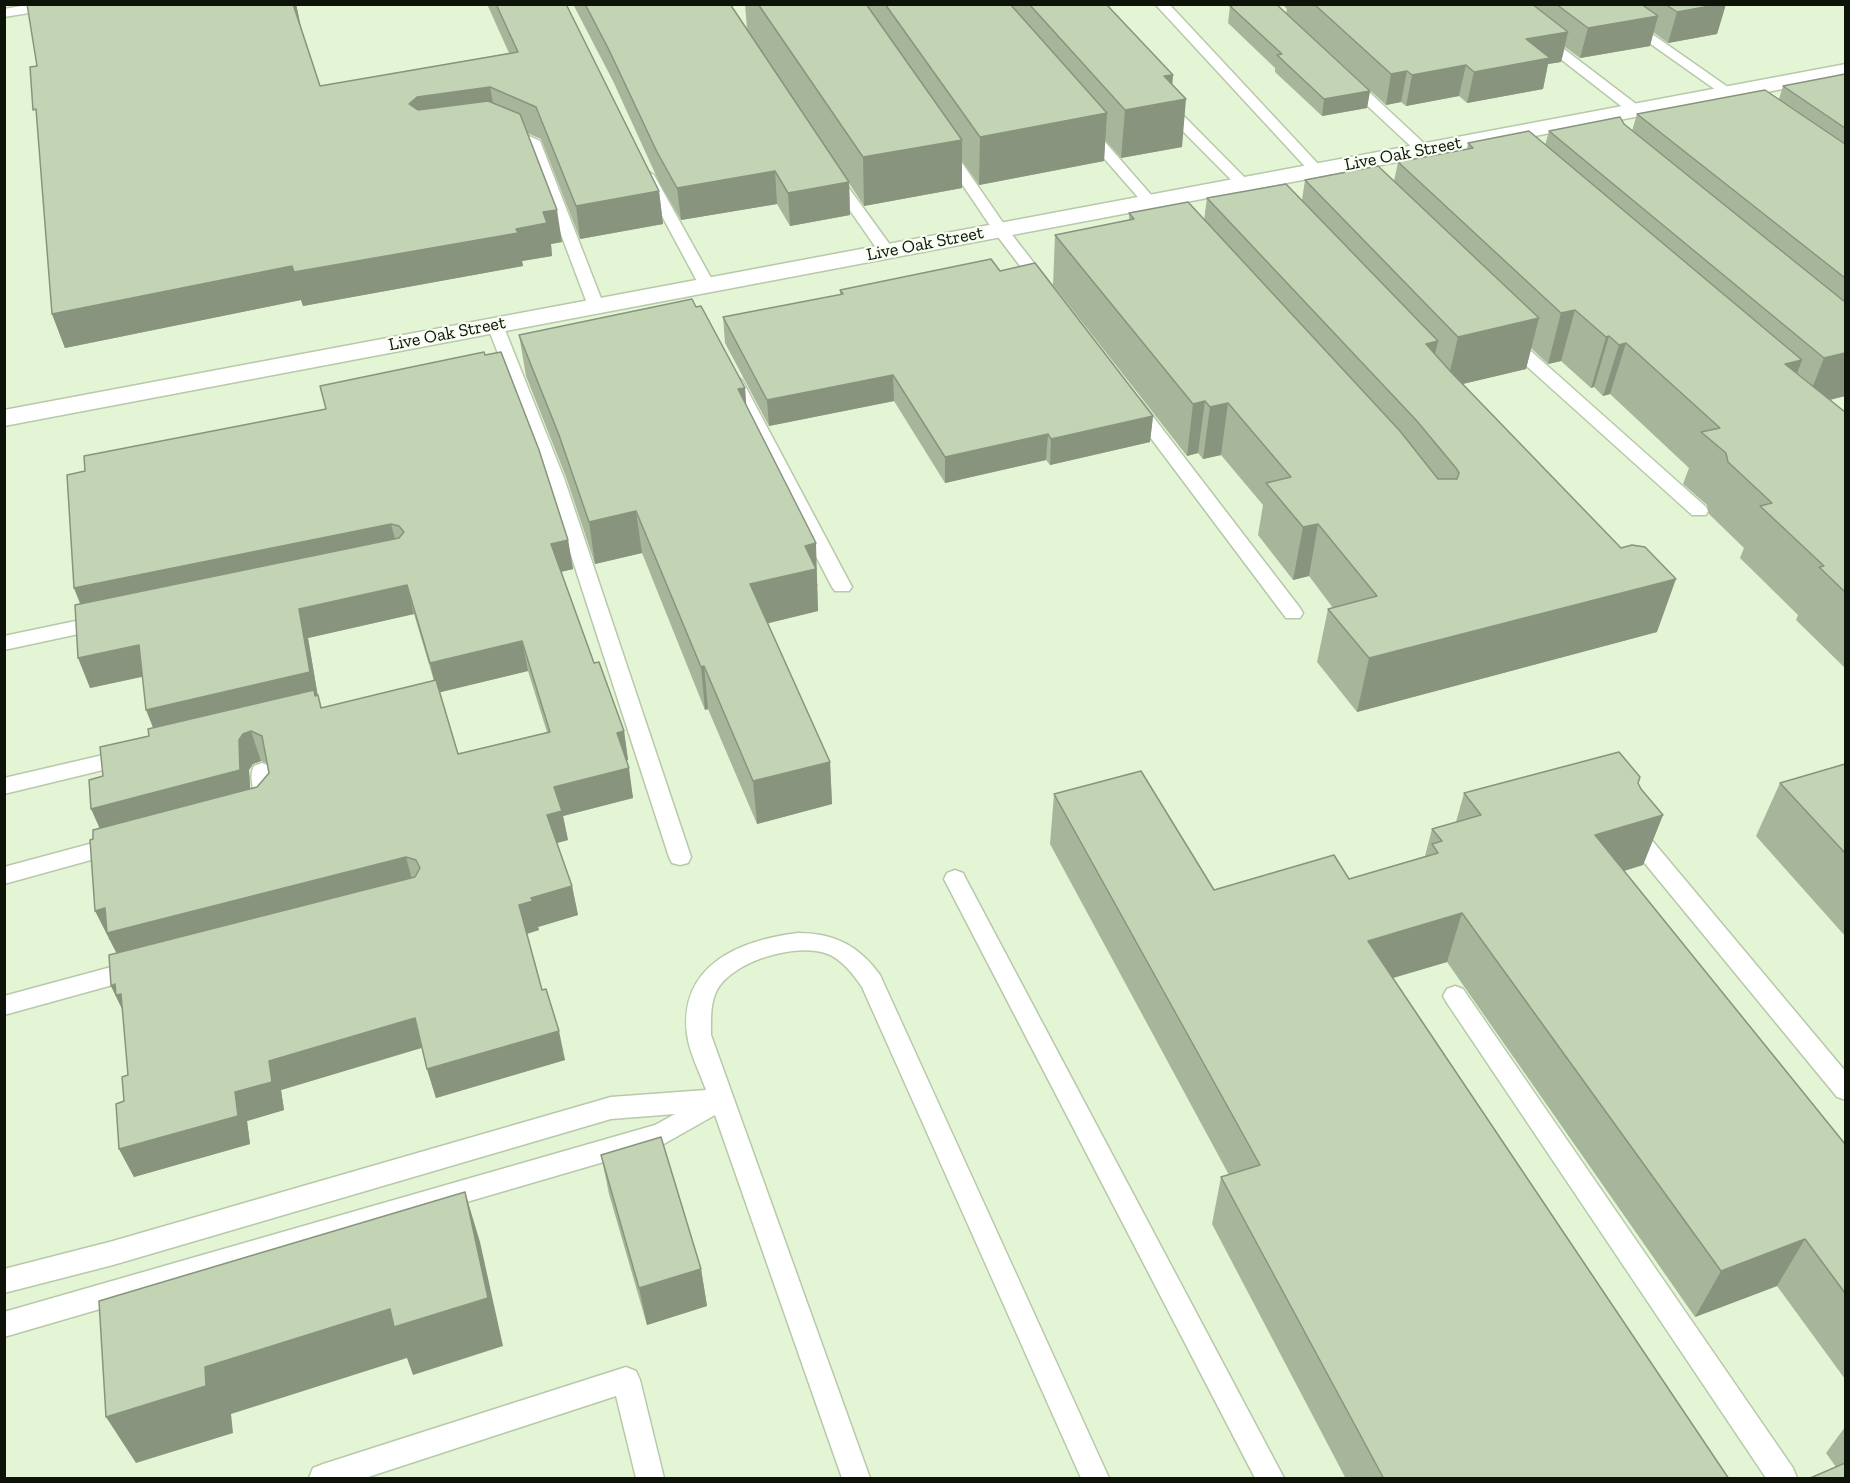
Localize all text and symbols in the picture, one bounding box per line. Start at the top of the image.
street label: Live Oak Street [1343,132,1463,176]
street label: Live Oak Street [865,222,985,266]
street label: Live Oak Street [387,312,507,356]

